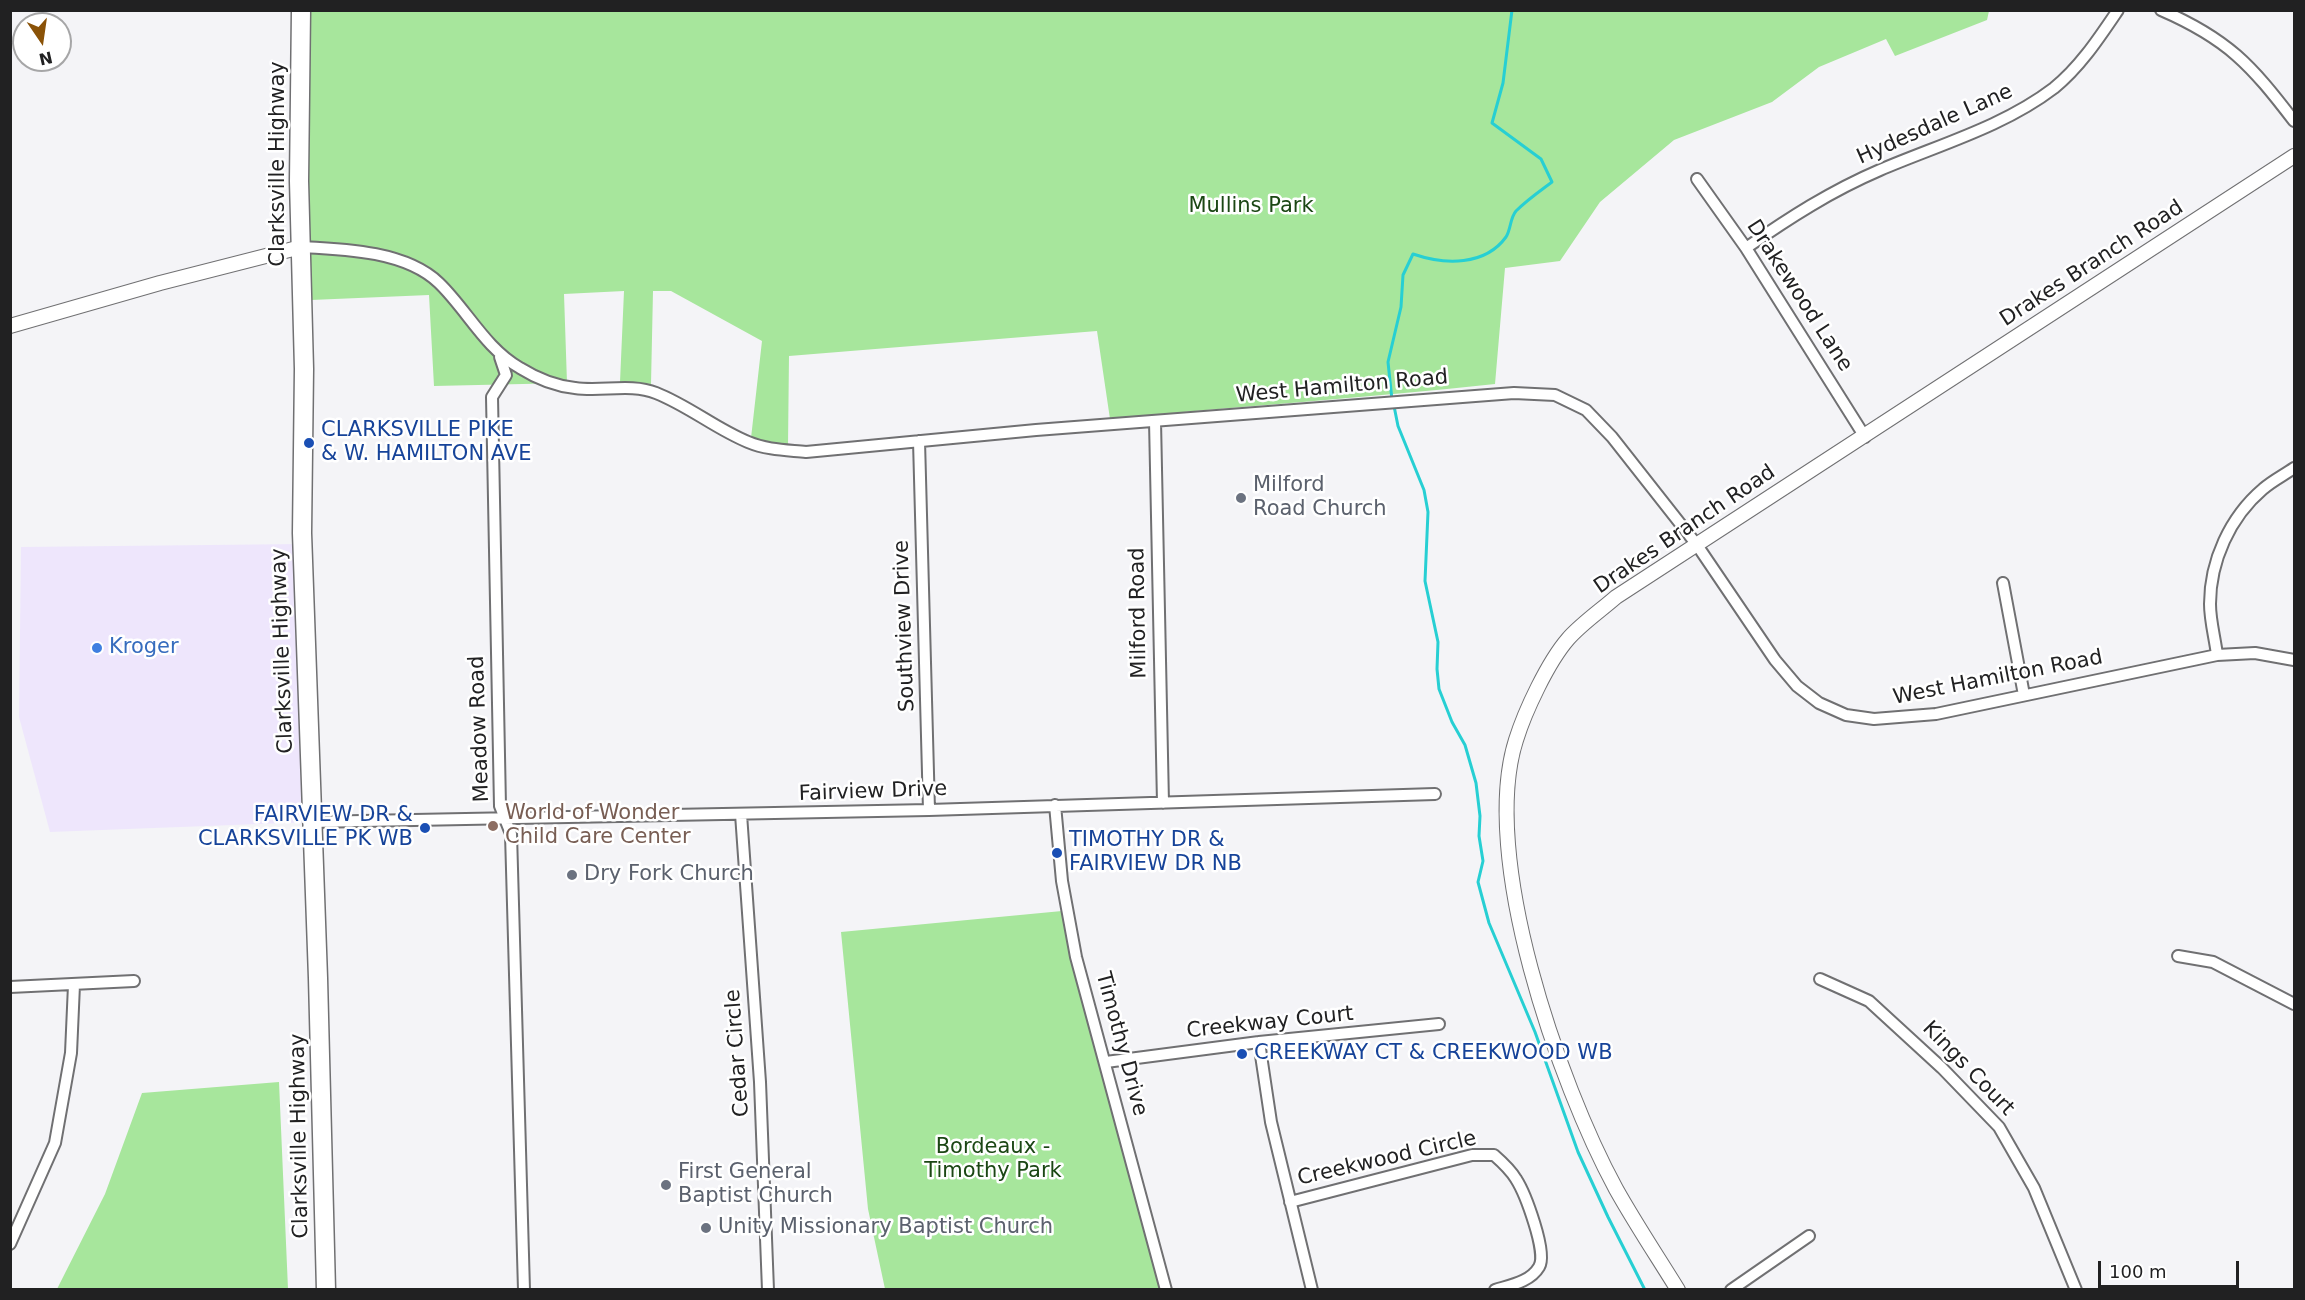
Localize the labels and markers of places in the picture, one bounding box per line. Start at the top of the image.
place label: CLARKSVILLE PIKE & W. HAMILTON AVE [321,418,531,468]
marker: CLARKSVILLE PIKE & W. HAMILTON AVE [302,436,316,450]
place label: Milford Road Church [1253,473,1387,523]
marker: Milford Road Church [1234,491,1248,505]
place label: Kroger [109,635,179,661]
marker: Kroger [90,641,104,655]
place label: World of Wonder Child Care Center [505,801,691,851]
place label: FAIRVIEW DR & CLARKSVILLE PK WB [198,803,413,853]
marker: World of Wonder Child Care Center [486,819,500,833]
marker: FAIRVIEW DR & CLARKSVILLE PK WB [418,821,432,835]
place label: TIMOTHY DR & FAIRVIEW DR NB [1069,828,1242,878]
marker: TIMOTHY DR & FAIRVIEW DR NB [1050,846,1064,860]
place label: Dry Fork Church [584,862,754,888]
marker: Dry Fork Church [565,868,579,882]
place label: CREEKWAY CT & CREEKWOOD WB [1254,1041,1613,1067]
marker: CREEKWAY CT & CREEKWOOD WB [1235,1047,1249,1061]
place label: First General Baptist Church [678,1160,833,1210]
marker: First General Baptist Church [659,1178,673,1192]
place label: Unity Missionary Baptist Church [718,1215,1053,1241]
marker: Unity Missionary Baptist Church [699,1221,713,1235]

